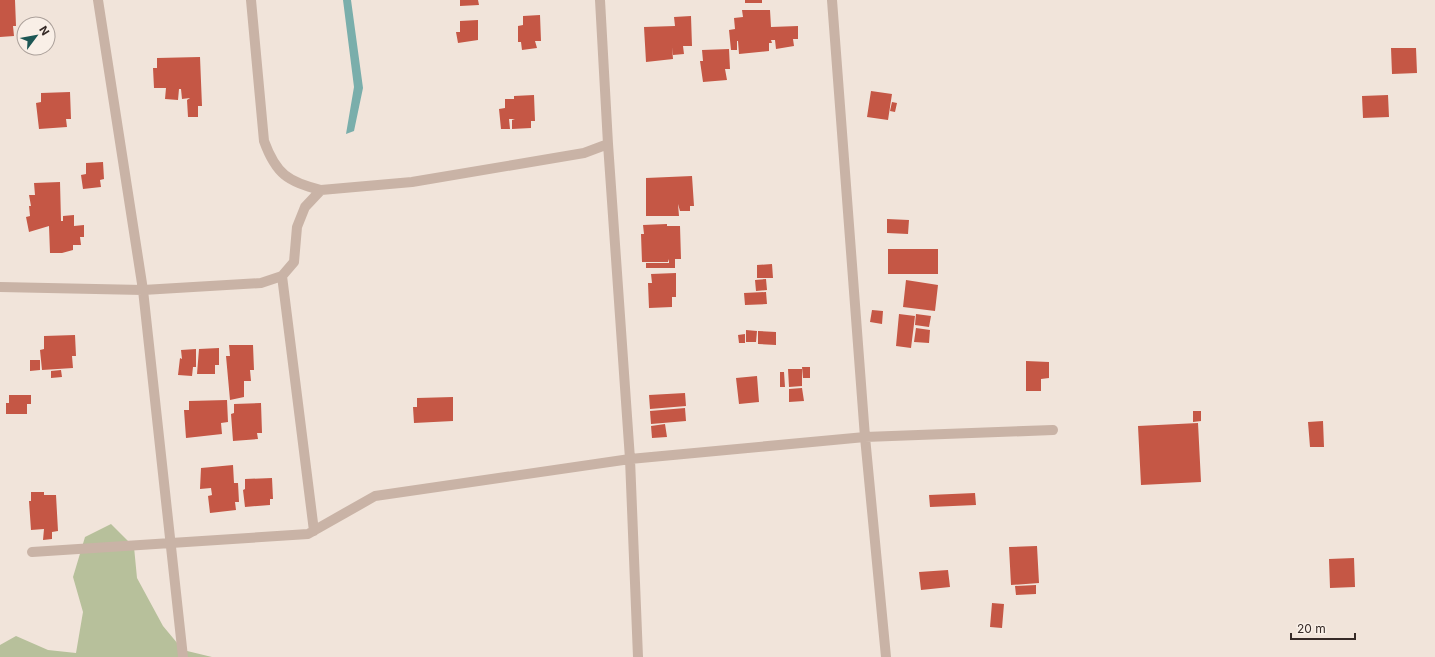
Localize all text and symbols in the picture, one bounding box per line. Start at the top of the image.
north arrow [16,16,56,56]
text: N [36,23,53,38]
scale bar [1291,615,1355,641]
text: 20 m [1297,621,1326,636]

